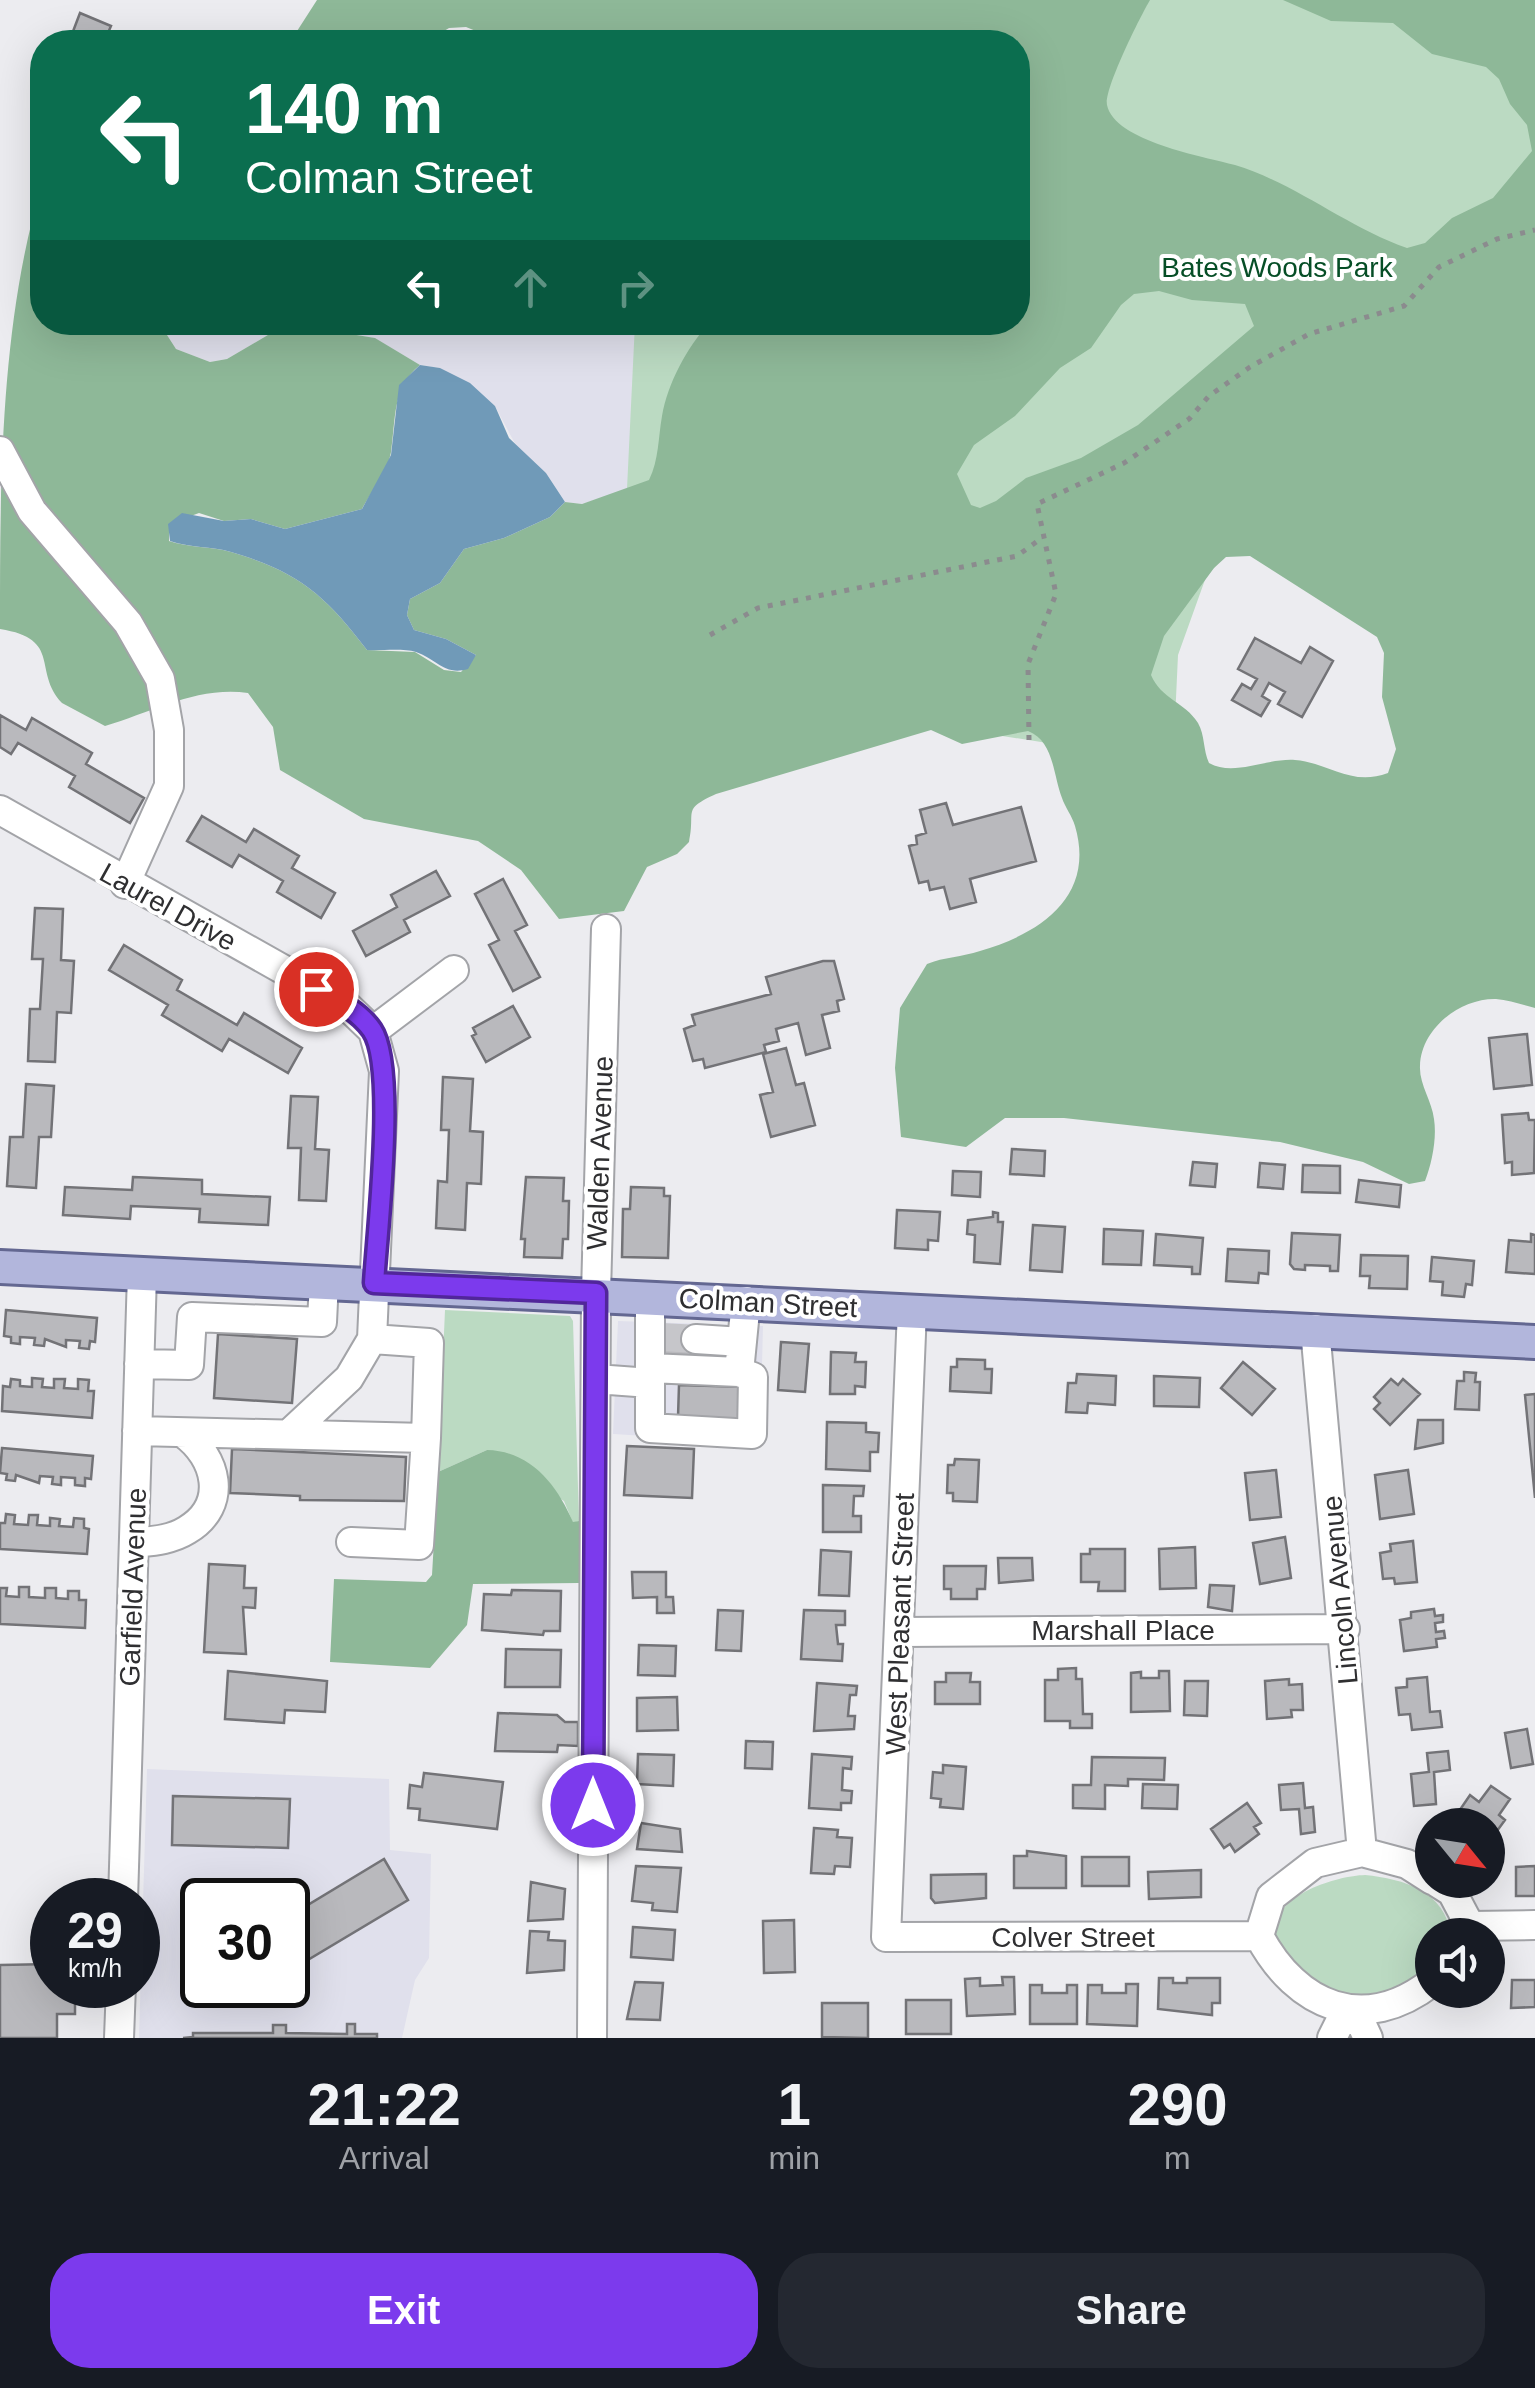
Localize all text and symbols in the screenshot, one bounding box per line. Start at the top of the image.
icon: left [80,70,210,200]
text: 140 m [245,70,443,148]
text: Colman Street [245,152,533,203]
park label: Bates Woods Park [1161,252,1394,283]
icon: left [398,260,453,315]
icon: ahead [503,260,558,315]
icon: right [608,260,663,315]
street label: Laurel Drive [94,857,242,957]
pin [274,947,359,1032]
icon: arrive [289,962,344,1017]
street label: Walden Avenue [581,1055,619,1251]
street label: Colman Street [678,1283,858,1323]
street label: Garfield Avenue [114,1487,152,1687]
street label: West Pleasant Street [880,1492,920,1756]
street label: Lincoln Avenue [1316,1494,1364,1686]
street label: Marshall Place [1031,1615,1215,1646]
position arrow [541,1753,645,1857]
north arrow [1415,1808,1505,1898]
map controls [1415,1808,1505,2008]
speed limit sign: 30 [180,1878,310,2008]
text: 29 [67,1903,123,1959]
button: sound [1415,1918,1505,2008]
street label: Colver Street [991,1922,1155,1953]
text: km/h [68,1954,122,1982]
text: 21:22 [307,2071,461,2138]
text: 1 [777,2071,811,2138]
text: 290 [1127,2071,1228,2138]
text: Arrival [339,2140,430,2176]
text: min [768,2140,820,2176]
text: m [1164,2140,1191,2176]
button: Exit [50,2253,758,2368]
button: Share [778,2253,1485,2368]

